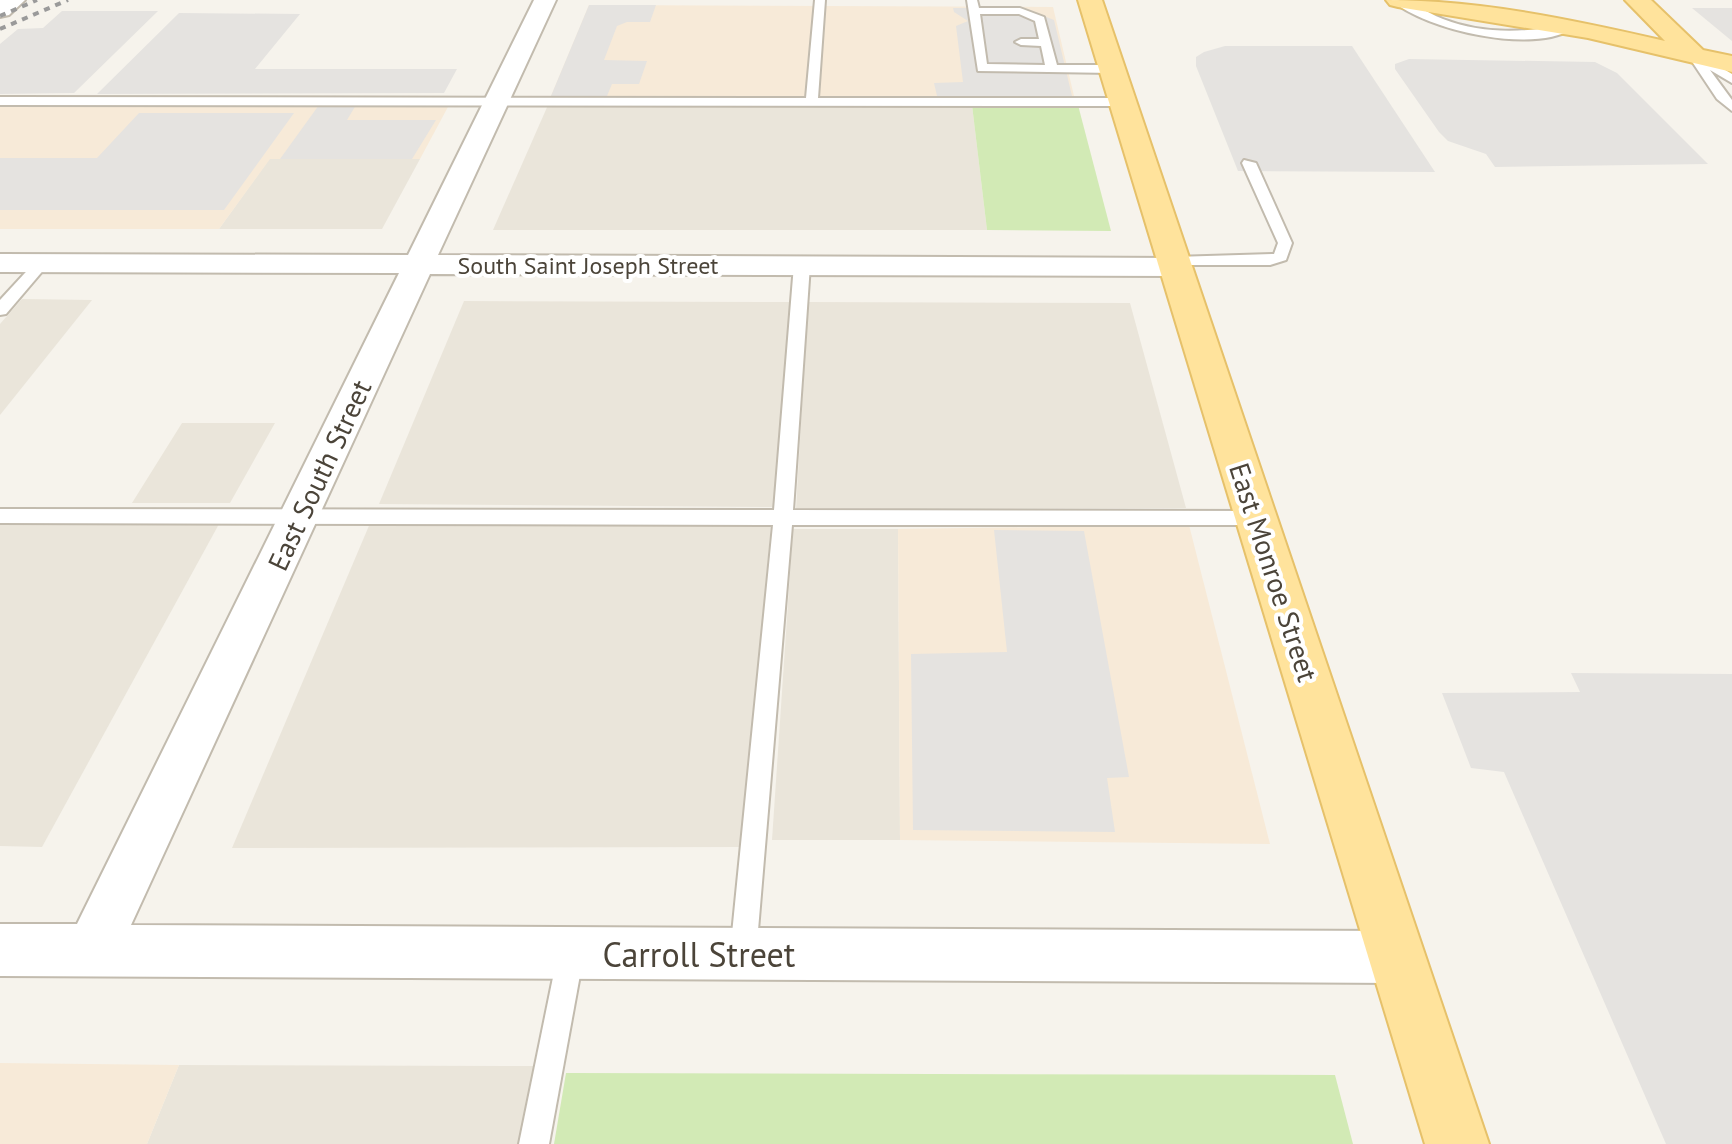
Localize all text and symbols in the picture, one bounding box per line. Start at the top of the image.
street label: South Saint Joseph Street [458,250,718,281]
street label: East South Street [259,373,380,576]
street label: East Monroe Street [1221,458,1327,687]
street label: Carroll Street [603,932,796,976]

